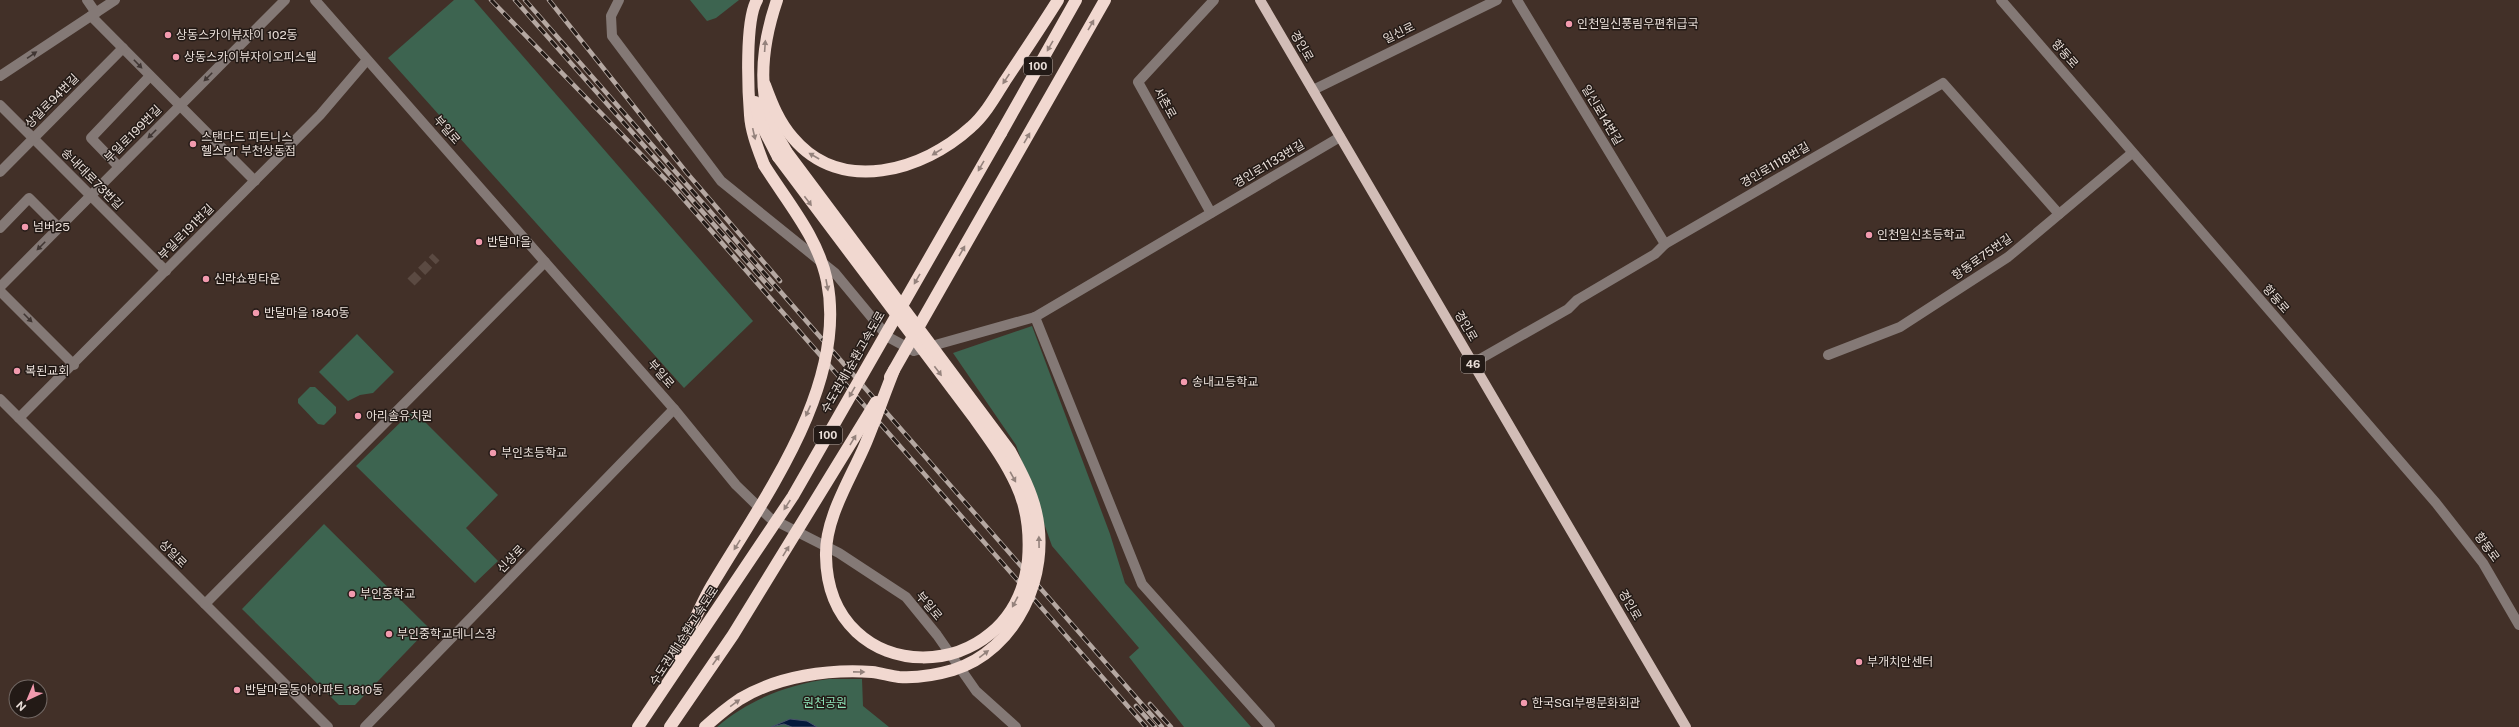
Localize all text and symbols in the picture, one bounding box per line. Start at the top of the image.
place label: 인천일신풍림우편취급국 [1577,17,1698,31]
one-way arrow [1087,19,1094,31]
street label: 일신로 [1381,19,1417,47]
marker: 인천일신풍림우편취급국 [1564,19,1574,29]
place label: 상동스카이뷰자이 102동 [176,28,298,42]
street label: 경인로 [1288,28,1316,64]
marker: 상동스카이뷰자이 102동 [163,30,173,40]
street label: 항동로 [2049,37,2081,71]
one-way arrow [761,40,768,52]
one-way arrow [1047,40,1053,52]
place label: 상동스카이뷰자이오피스텔 [184,50,316,64]
one-way arrow [27,51,38,59]
marker: 상동스카이뷰자이오피스텔 [171,52,181,62]
road number: 100 [1024,57,1052,75]
one-way arrow [133,59,143,69]
street label: 상일로94번길 [22,71,82,131]
one-way arrow [203,72,213,82]
one-way arrow [1002,74,1010,85]
street label: 일신로14번길 [1579,82,1625,148]
street label: 서촌로 [1151,85,1179,121]
street label: 부일로199번길 [102,103,164,165]
street label: 부일로 [431,113,463,147]
one-way arrow [751,128,757,140]
one-way arrow [147,129,157,139]
place label: 스탠다드 피트니스 헬스PT 부천상동점 [201,130,296,158]
one-way arrow [1023,132,1030,144]
street label: 경인로1133번길 [1231,137,1307,191]
marker: 스탠다드 피트니스 헬스PT 부천상동점 [188,139,198,149]
street label: 경인로1118번길 [1738,140,1812,190]
street label: 송내대로73번길 [58,145,126,213]
one-way arrow [931,149,943,156]
one-way arrow [808,152,820,159]
one-way arrow [978,160,985,172]
one-way arrow [804,195,813,206]
street label: 부일로191번길 [155,201,217,263]
place label: 넘버25 [33,220,70,234]
marker: 넘버25 [20,222,30,232]
place label: 인천일신초등학교 [1877,228,1965,242]
marker: 인천일신초등학교 [1864,230,1874,240]
street label: 항동로75번길 [1949,231,2015,283]
place label: 반달마을 [487,235,531,249]
marker: 반달마을 [474,237,484,247]
one-way arrow [36,241,46,251]
one-way arrow [959,245,966,257]
place label: 신라쇼핑타운 [214,272,280,286]
one-way arrow [913,273,920,285]
marker: 신라쇼핑타운 [201,274,211,284]
one-way arrow [824,279,830,291]
street label: 항동로 [2260,282,2292,316]
place label: 반달마을 1840동 [264,306,350,320]
marker: 반달마을 1840동 [251,308,261,318]
street label: 경인로 [1452,308,1480,344]
street label: 수도권제1순환고속도로 [818,309,888,415]
one-way arrow [23,313,33,323]
road number: 46 [1461,355,1485,373]
street label: 부일로 [645,357,677,391]
place label: 복된교회 [25,364,69,378]
one-way arrow [934,365,943,376]
marker: 복된교회 [12,366,22,376]
place label: 송내고등학교 [1192,375,1258,389]
marker: 송내고등학교 [1179,377,1189,387]
one-way arrow [849,386,856,398]
one-way arrow [805,406,811,417]
place label: 아리솔유치원 [366,409,432,423]
marker: 아리솔유치원 [353,411,363,421]
road number: 100 [814,426,842,444]
one-way arrow [850,434,857,446]
place label: 부인초등학교 [501,446,567,460]
marker: 부인초등학교 [488,448,498,458]
one-way arrow [1009,471,1016,483]
one-way arrow [783,500,791,510]
street label: 항동로 [2472,529,2502,565]
one-way arrow [1036,535,1042,548]
street label: 상일로 [156,537,190,571]
one-way arrow [734,539,741,551]
street label: 신상로 [494,542,528,576]
one-way arrow [782,546,790,556]
street label: 수도권제1순환고속도로 [647,584,721,688]
place label: 부인중학교 [360,587,415,601]
street label: 경인로 [1616,587,1644,623]
marker: 부인중학교 [347,589,357,599]
street label: 부일로 [913,589,945,623]
one-way arrow [1012,596,1019,608]
place label: 부인중학교테니스장 [397,627,496,641]
marker: 부인중학교테니스장 [384,629,394,639]
one-way arrow [979,650,990,658]
one-way arrow [712,655,720,666]
place label: 부개치안센터 [1867,655,1933,669]
marker: 부개치안센터 [1854,657,1864,667]
one-way arrow [853,669,866,675]
north arrow [8,679,48,719]
place label: 반달마을동아아파트 1810동 [245,683,383,697]
marker: 반달마을동아아파트 1810동 [232,685,242,695]
park label: 원천공원 [803,696,847,710]
place label: 한국SGI부평문화회관 [1532,696,1640,710]
marker: 한국SGI부평문화회관 [1519,698,1529,708]
text: N [14,699,28,713]
one-way arrow [730,699,741,707]

